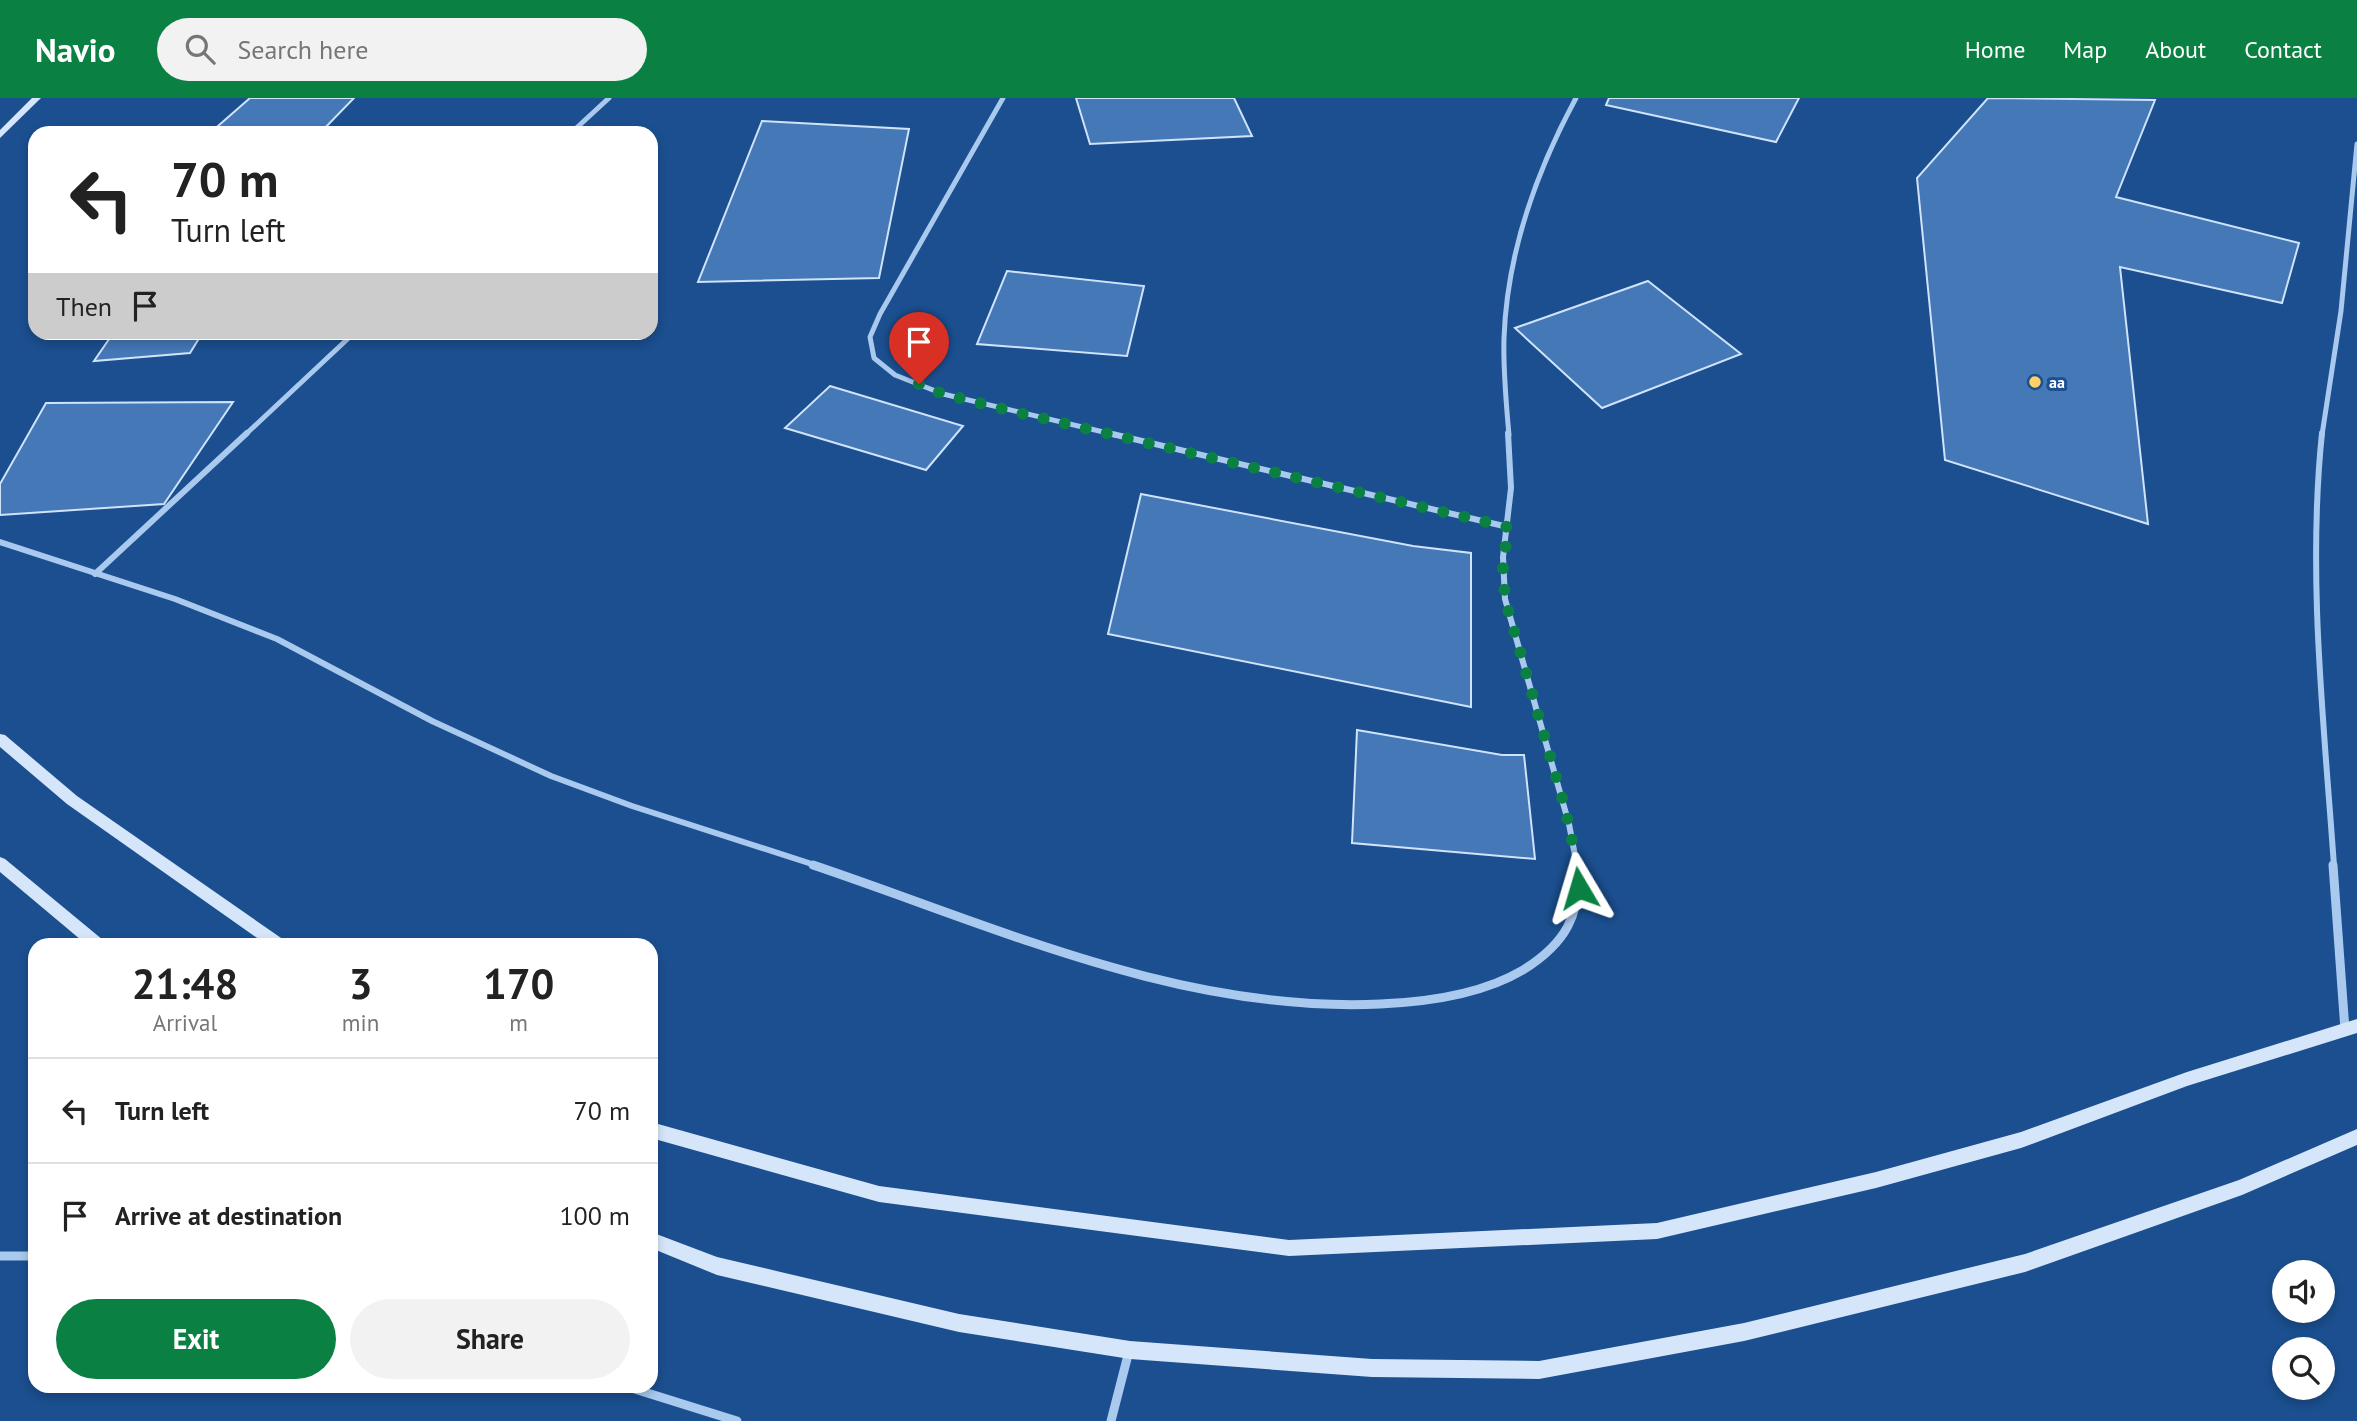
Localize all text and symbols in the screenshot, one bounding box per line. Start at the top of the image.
search box [157,18,647,81]
text: Navio [35,28,115,71]
icon: search [181,30,219,68]
text: Search here [237,33,369,66]
text: Home [1965,34,2025,65]
text: Map [2063,34,2107,65]
text: About [2145,34,2206,65]
text: Contact [2244,34,2322,65]
text: 70 m [171,147,278,211]
icon: left [56,154,147,245]
text: Turn left [171,209,286,251]
icon: arrive [126,287,164,325]
text: Then [56,290,112,323]
pin [889,312,949,384]
icon: arrive [900,323,938,361]
place label: aa [2049,372,2065,392]
marker: aa [2027,374,2043,390]
position arrow [1542,851,1616,925]
text: 21:48 [132,956,238,1011]
text: 3 [349,956,372,1011]
text: 170 [483,956,554,1011]
text: Arrival [153,1008,217,1037]
text: min [342,1008,379,1037]
text: m [509,1008,528,1037]
icon: left [56,1092,94,1130]
text: Turn left [115,1094,209,1127]
text: 70 m [574,1094,630,1127]
icon: arrive [56,1197,94,1235]
text: Arrive at destination [115,1199,342,1232]
text: 100 m [559,1199,630,1232]
map controls [2272,1260,2335,1400]
button: sound [2272,1260,2335,1323]
button: Exit [56,1299,336,1379]
button: Share [350,1299,630,1379]
button: search [2272,1337,2335,1400]

